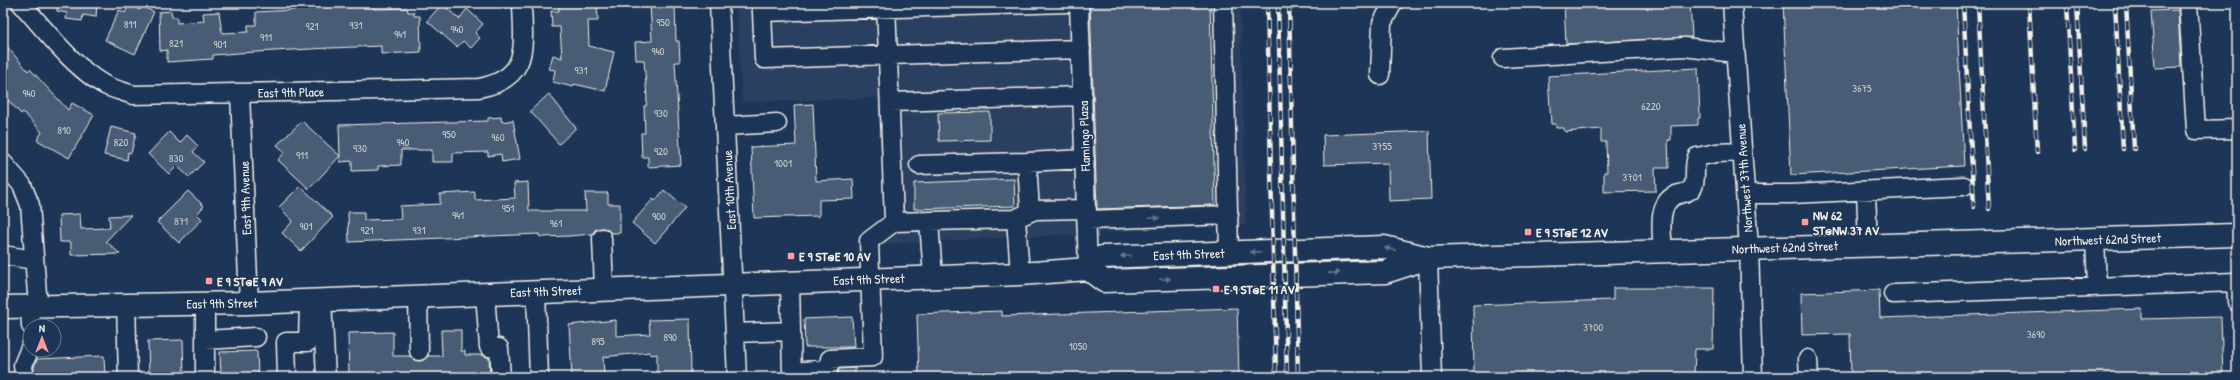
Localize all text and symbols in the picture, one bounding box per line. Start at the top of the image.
house number: 950 [656,15,670,29]
house number: 811 [124,17,136,31]
house number: 931 [350,18,362,32]
house number: 921 [305,19,319,33]
house number: 940 [450,22,464,36]
house number: 941 [394,27,406,41]
house number: 911 [260,30,272,44]
house number: 821 [169,36,183,50]
house number: 901 [214,37,226,51]
house number: 940 [651,44,665,58]
house number: 931 [575,63,587,77]
house number: 3675 [1852,81,1872,95]
street label: East 9th Place [258,82,324,102]
house number: 940 [22,86,36,100]
house number: 6220 [1641,99,1661,113]
street label: Flamingo Plaza [1074,100,1094,173]
house number: 930 [654,106,668,120]
house number: 810 [57,123,71,137]
street label: Northwest 37th Avenue [1731,123,1757,233]
house number: 950 [442,127,456,141]
house number: 960 [491,130,505,144]
house number: 820 [114,135,128,149]
house number: 940 [396,135,410,149]
house number: 3755 [1372,139,1392,153]
house number: 930 [353,141,367,155]
house number: 920 [654,144,668,158]
house number: 911 [296,148,308,162]
street label: East 10th Avenue [718,150,740,230]
house number: 830 [169,151,183,165]
house number: 1001 [774,156,792,170]
street label: East 9th Avenue [235,161,255,235]
house number: 3701 [1622,170,1642,184]
house number: 951 [502,201,514,215]
place label: NW 62 ST@NW 37 AV [1813,206,1880,239]
house number: 941 [452,208,464,222]
house number: 900 [652,209,666,223]
house number: 871 [174,214,188,228]
one-way arrow [1148,214,1160,221]
house number: 961 [550,216,562,230]
marker: NW 62 ST@NW 37 AV [1800,217,1810,227]
house number: 901 [300,219,312,233]
house number: 921 [360,223,374,237]
house number: 931 [413,223,425,237]
place label: E 9 ST@E 12 AV [1536,223,1609,241]
marker: E 9 ST@E 12 AV [1523,227,1533,237]
street label: Northwest 62nd Street [2055,228,2162,250]
street label: Northwest 62nd Street [1732,236,1839,258]
street label: East 9th Street [1153,244,1225,264]
one-way arrow [1384,246,1396,252]
place label: E 9 ST@E 10 AV [799,247,871,265]
one-way arrow [1250,248,1262,255]
marker: E 9 ST@E 10 AV [786,251,796,261]
one-way arrow [1119,253,1132,259]
street label: East 9th Street [833,269,905,289]
one-way arrow [1328,270,1341,276]
place label: E 9 ST@E 9 AV [217,272,284,290]
one-way arrow [1159,275,1171,282]
marker: E 9 ST@E 9 AV [204,276,214,286]
place label: E 9 ST@E 11 AV [1224,280,1295,298]
street label: East 9th Street [510,281,582,301]
marker: E 9 ST@E 11 AV [1211,284,1221,294]
street label: East 9th Street [186,293,258,313]
north arrow [22,318,62,358]
house number: 3700 [1583,320,1603,334]
text: N [39,321,45,335]
house number: 3690 [2027,327,2045,341]
house number: 890 [663,330,677,344]
house number: 895 [591,334,605,348]
house number: 1050 [1069,339,1087,353]

